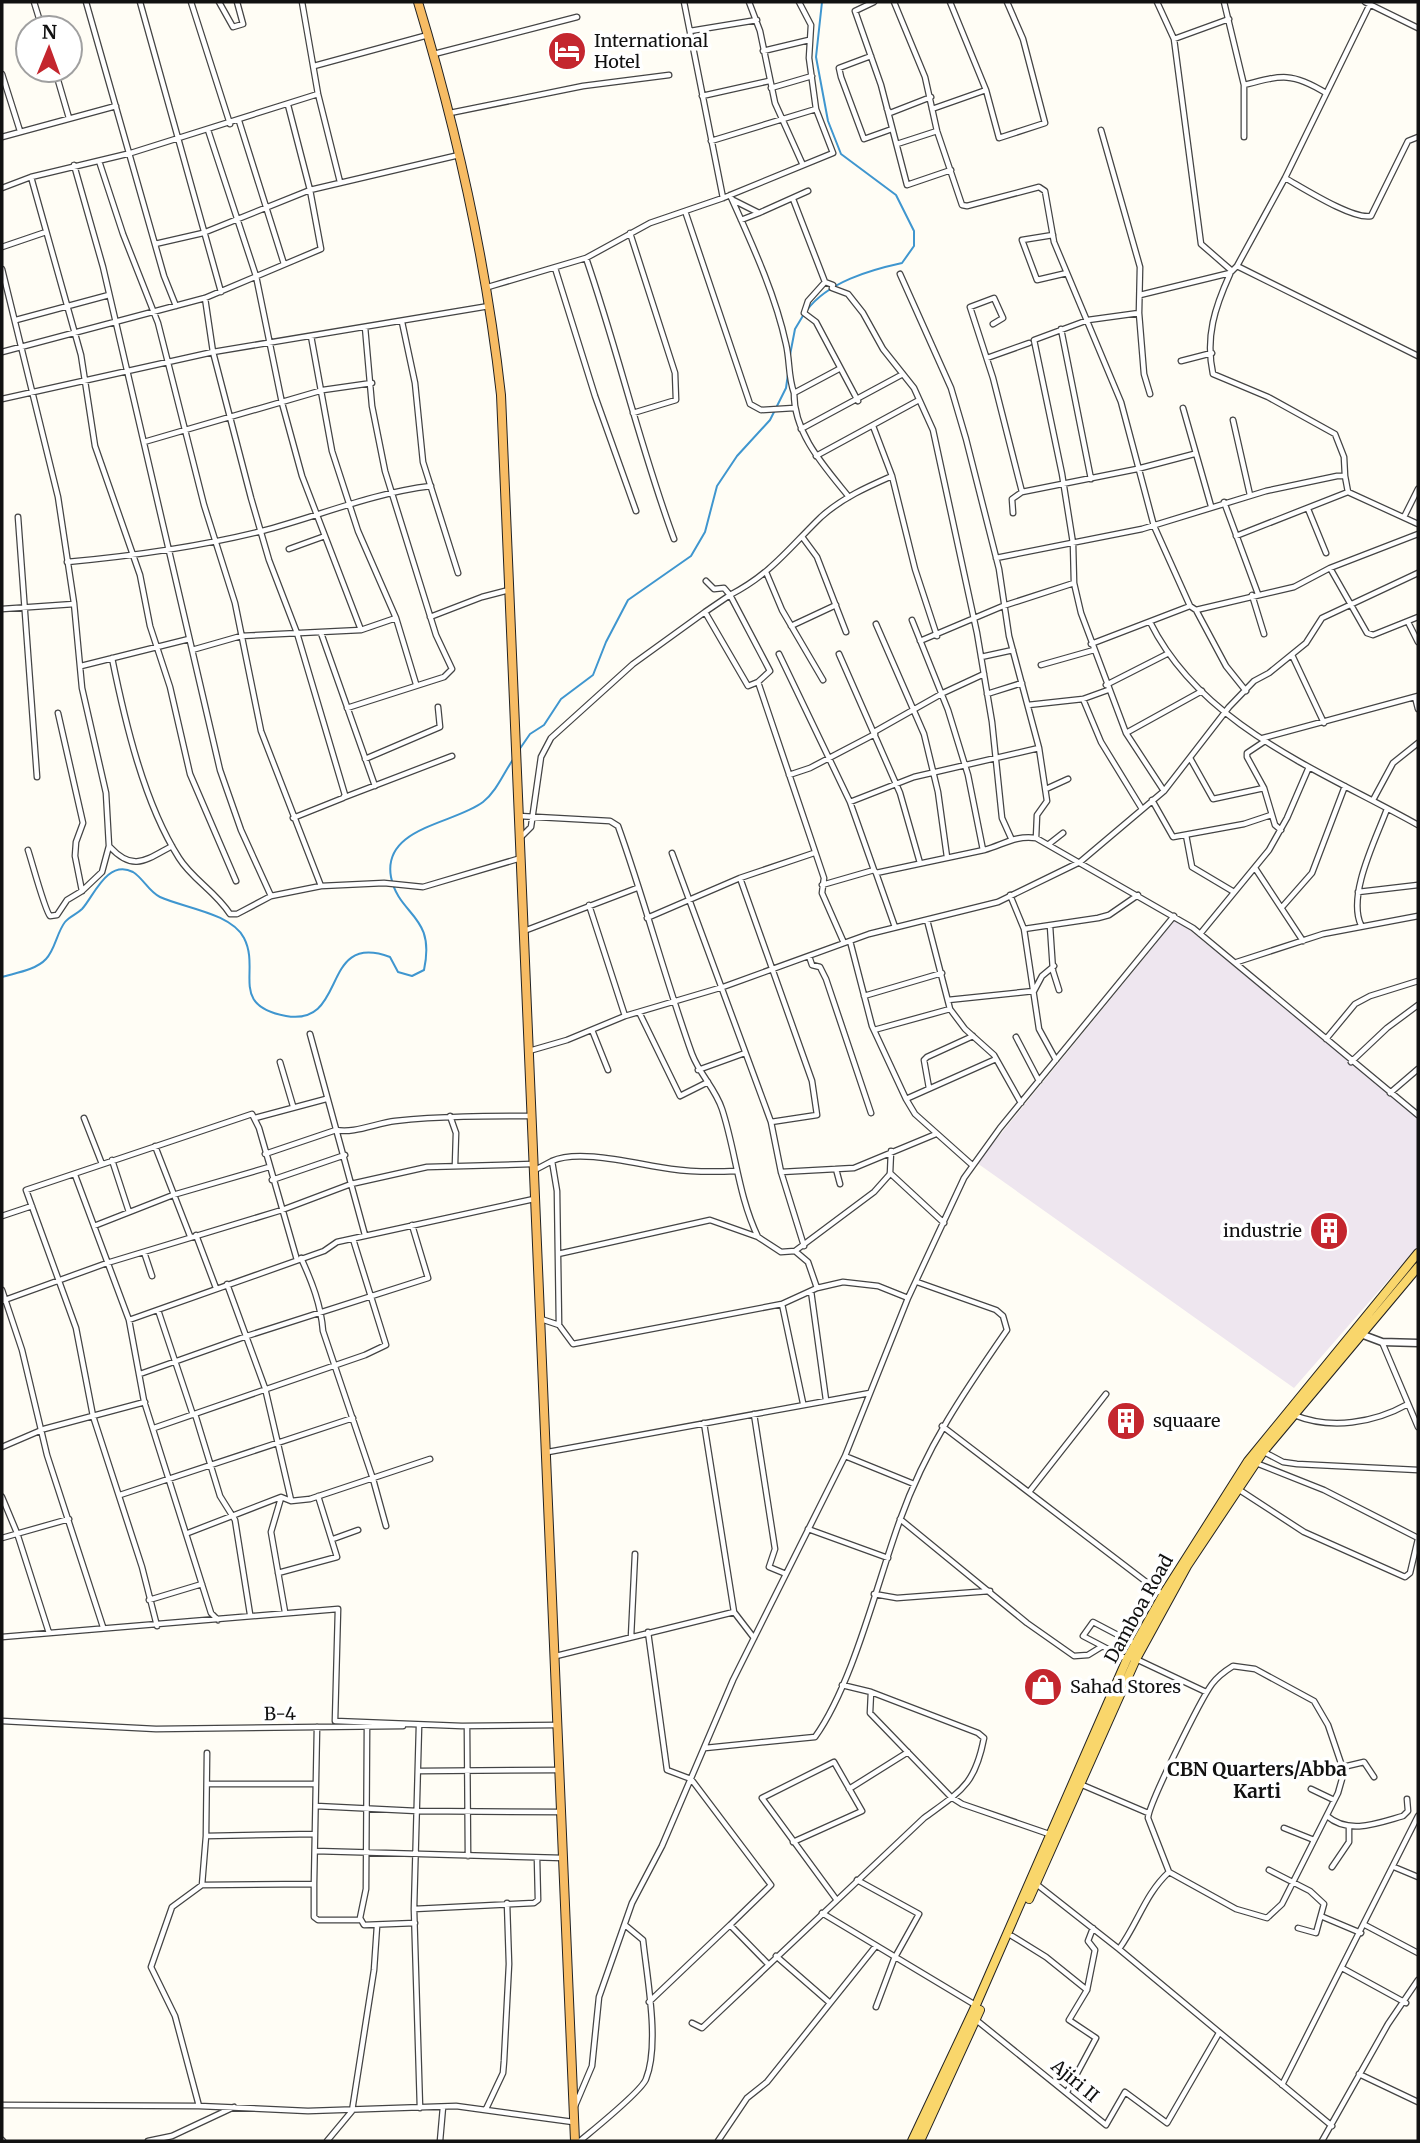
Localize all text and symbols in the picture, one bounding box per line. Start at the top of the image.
north arrow [14,14,84,84]
text: N [42,20,57,44]
place label: International Hotel [594,29,709,73]
hotel icon: International Hotel [546,30,588,72]
building icon: industrie [1308,1210,1350,1252]
place label: industrie [1223,1219,1302,1242]
building icon: squaare [1105,1400,1147,1442]
place label: squaare [1153,1409,1220,1432]
street label: Damboa Road [1099,1550,1178,1667]
shop icon: Sahad Stores [1022,1666,1064,1708]
place label: Sahad Stores [1070,1675,1181,1698]
street label: B-4 [264,1702,296,1725]
district label: CBN Quarters/Abba Karti [1167,1757,1347,1803]
street label: Ajiri II [1046,2053,1104,2107]

